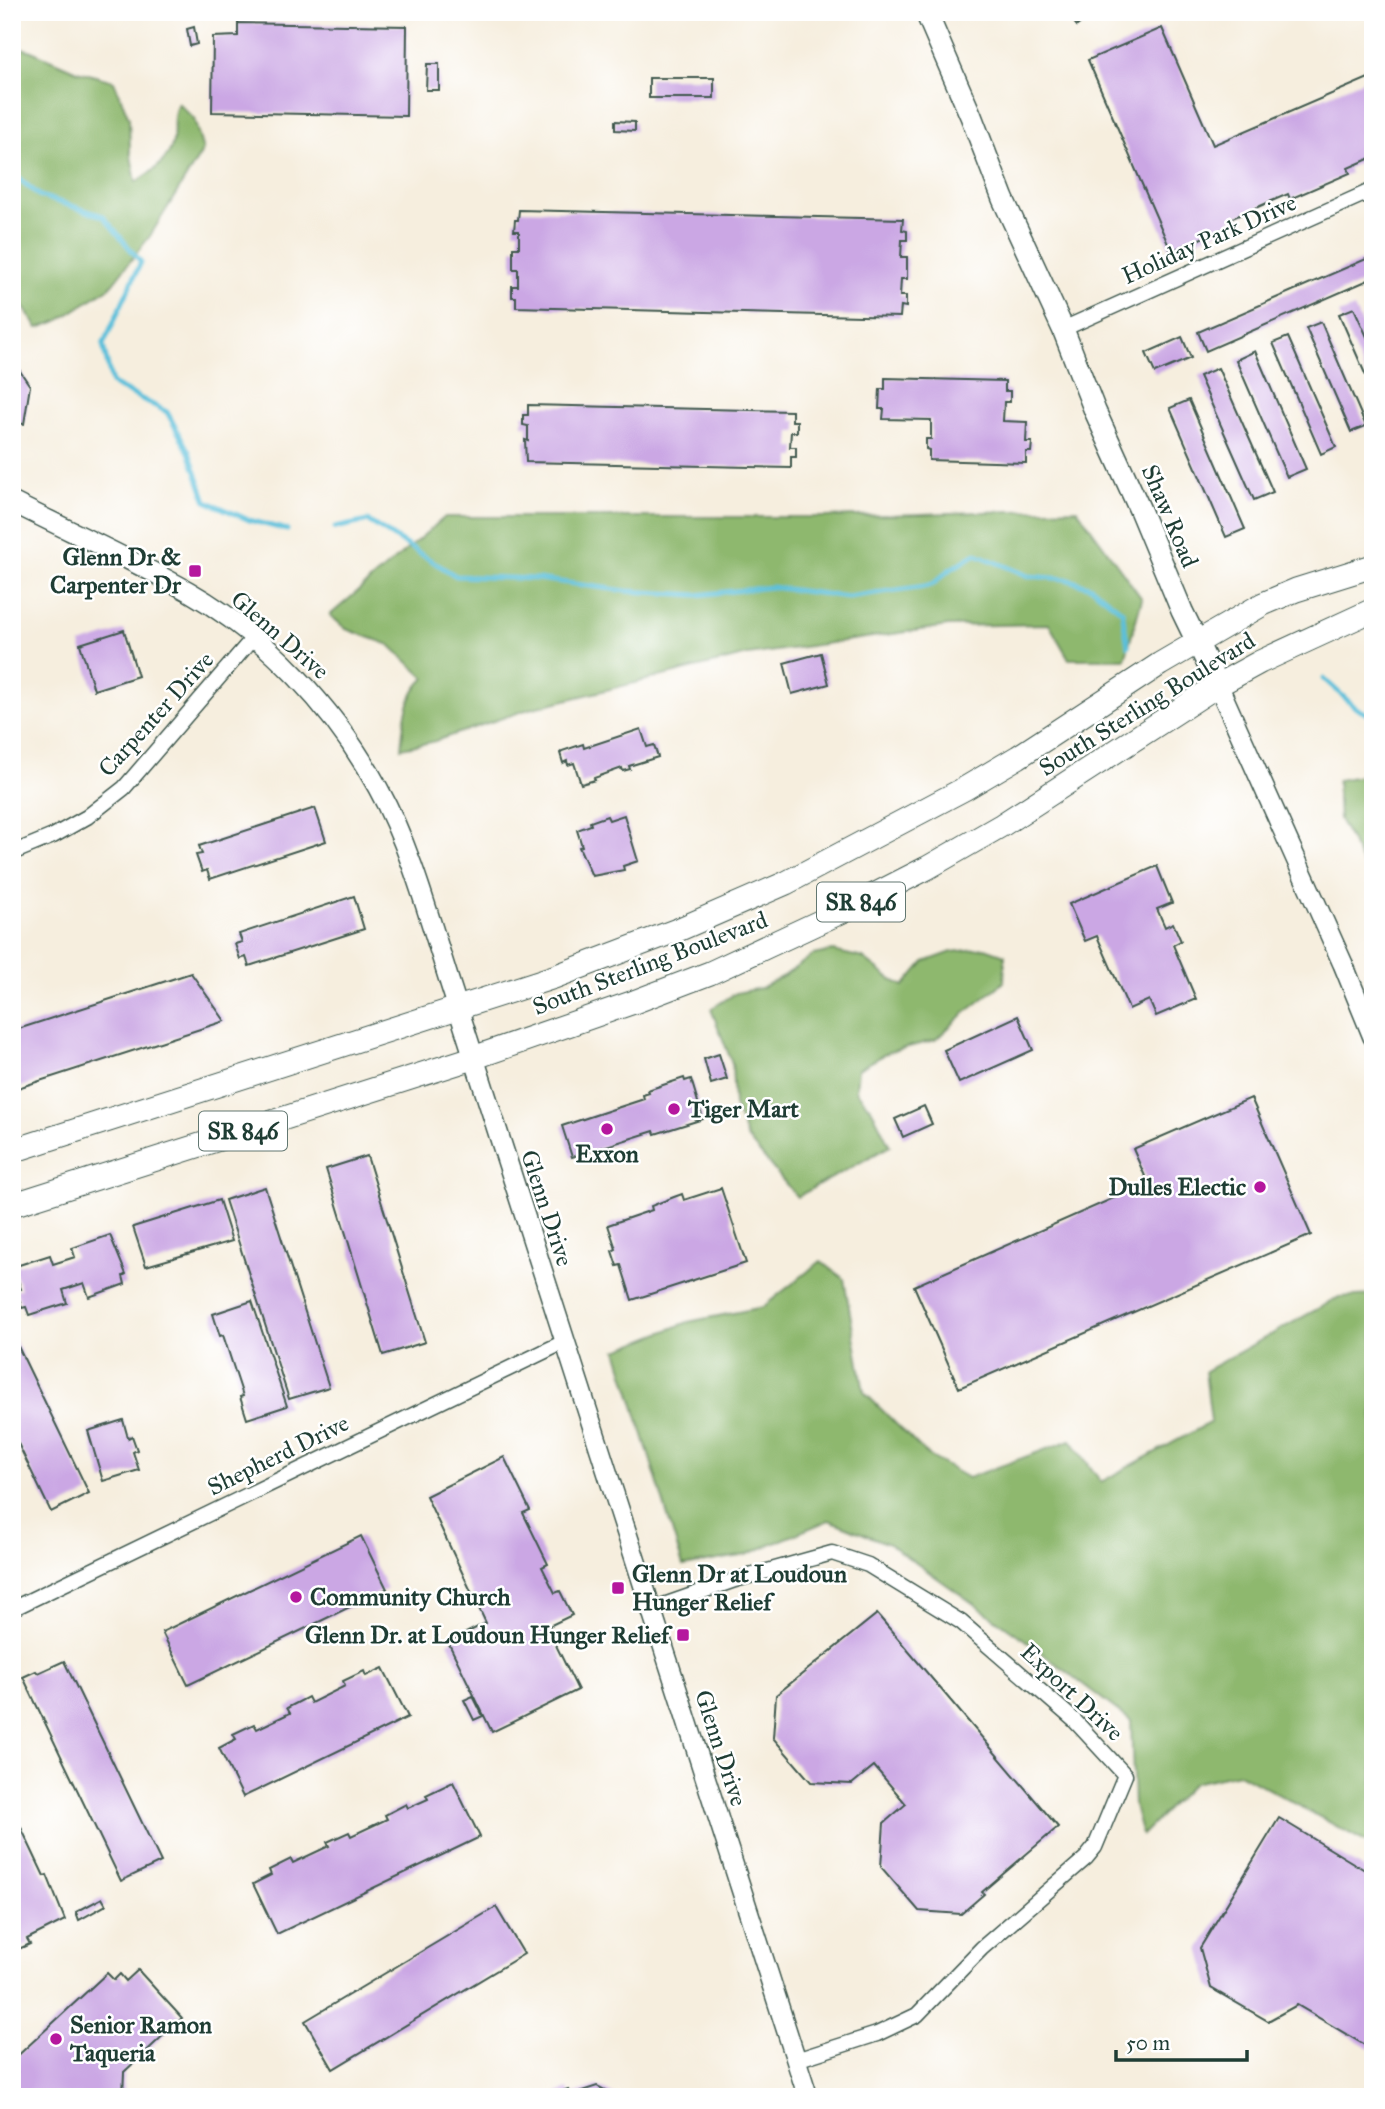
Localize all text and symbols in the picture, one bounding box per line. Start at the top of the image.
street label: Holiday Park Drive [1117,187,1301,291]
street label: Shaw Road [1135,460,1205,572]
place label: Glenn Dr & Carpenter Dr [50,542,182,600]
marker: Glenn Dr & Carpenter Dr [187,563,203,579]
street label: Glenn Drive [225,584,335,686]
street label: South Sterling Boulevard [1033,625,1261,783]
street label: Carpenter Drive [92,645,220,783]
road number: SR 846 [817,882,905,922]
street label: South Sterling Boulevard [528,904,772,1022]
place label: Tiger Mart [687,1094,799,1124]
marker: Tiger Mart [666,1101,682,1117]
road number: SR 846 [199,1112,287,1150]
marker: Exxon [599,1121,615,1137]
place label: Exxon [575,1139,639,1169]
street label: Glenn Drive [514,1146,580,1270]
place label: Dulles Electic [1109,1172,1246,1202]
marker: Dulles Electic [1252,1179,1268,1195]
street label: Shepherd Drive [202,1408,354,1502]
place label: Glenn Dr at Loudoun Hunger Relief [632,1559,847,1617]
marker: Glenn Dr at Loudoun Hunger Relief [610,1580,626,1596]
place label: Community Church [310,1582,511,1612]
marker: Community Church [288,1589,304,1605]
place label: Glenn Dr. at Loudoun Hunger Relief [305,1620,673,1650]
marker: Glenn Dr. at Loudoun Hunger Relief [675,1627,691,1643]
street label: Export Drive [1014,1637,1130,1747]
street label: Glenn Drive [688,1686,754,1810]
place label: Senior Ramon Taqueria [69,2010,212,2068]
scale bar [1116,2018,1247,2062]
text: 50 m [1126,2030,1171,2056]
marker: Senior Ramon Taqueria [48,2031,64,2047]

